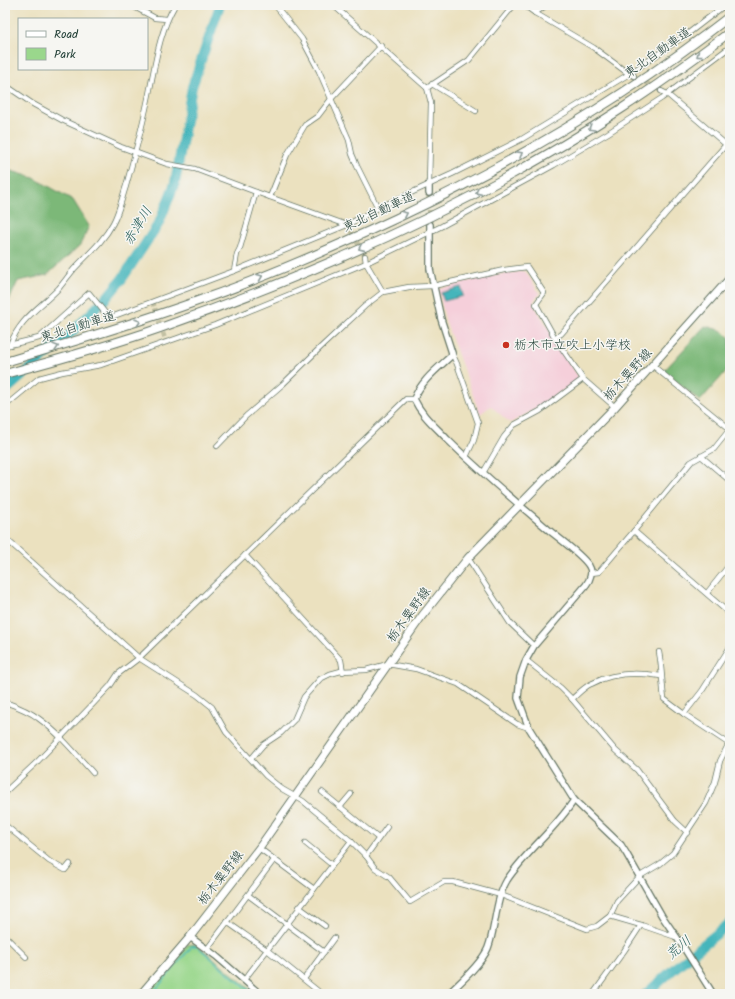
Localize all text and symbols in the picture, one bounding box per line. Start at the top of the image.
legend [18,18,148,70]
street label: 東北自動車道 [620,22,696,84]
text: Road [54,25,79,44]
text: Park [54,45,76,64]
one-way arrow [696,50,703,57]
one-way arrow [588,123,595,130]
one-way arrow [516,152,523,159]
street label: 東北自動車道 [339,186,419,238]
one-way arrow [475,187,482,195]
water label: 赤津川 [118,202,158,250]
one-way arrow [400,211,408,219]
one-way arrow [357,243,365,251]
one-way arrow [255,274,263,282]
street label: 東北自動車道 [38,306,118,348]
one-way arrow [134,318,141,326]
place label: 栃木市立吹上小学校 [514,335,631,356]
marker: 栃木市立吹上小学校 [501,340,511,350]
one-way arrow [52,343,59,352]
street label: 栃木粟野線 [598,343,658,406]
street label: 栃木粟野線 [381,582,437,647]
street label: 栃木粟野線 [193,845,250,910]
water label: 荒川 [661,931,697,965]

